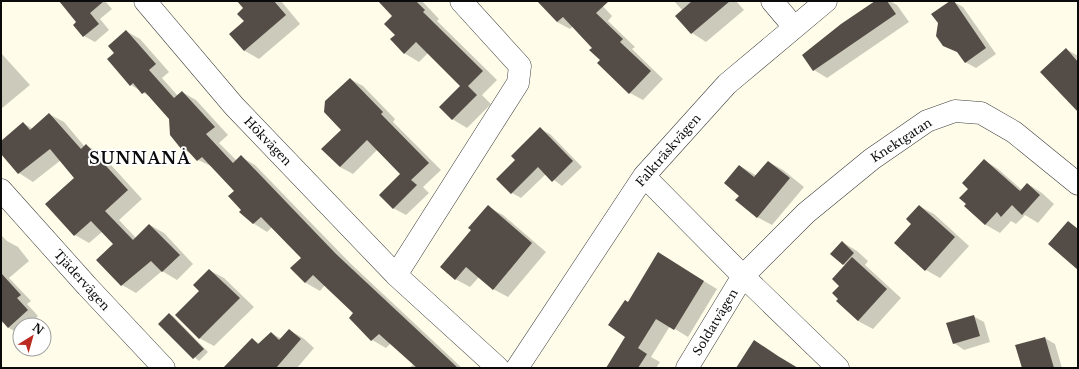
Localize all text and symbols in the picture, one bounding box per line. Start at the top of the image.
street label: Falkträskvägen [632,111,704,189]
street label: Hökvägen [241,113,295,169]
street label: Knektgatan [868,115,934,165]
district label: SUNNANÅ [89,148,191,168]
street label: Tjädervägen [51,247,113,313]
street label: Soldatvägen [689,286,741,358]
north arrow [12,317,52,357]
text: N [30,320,47,338]

